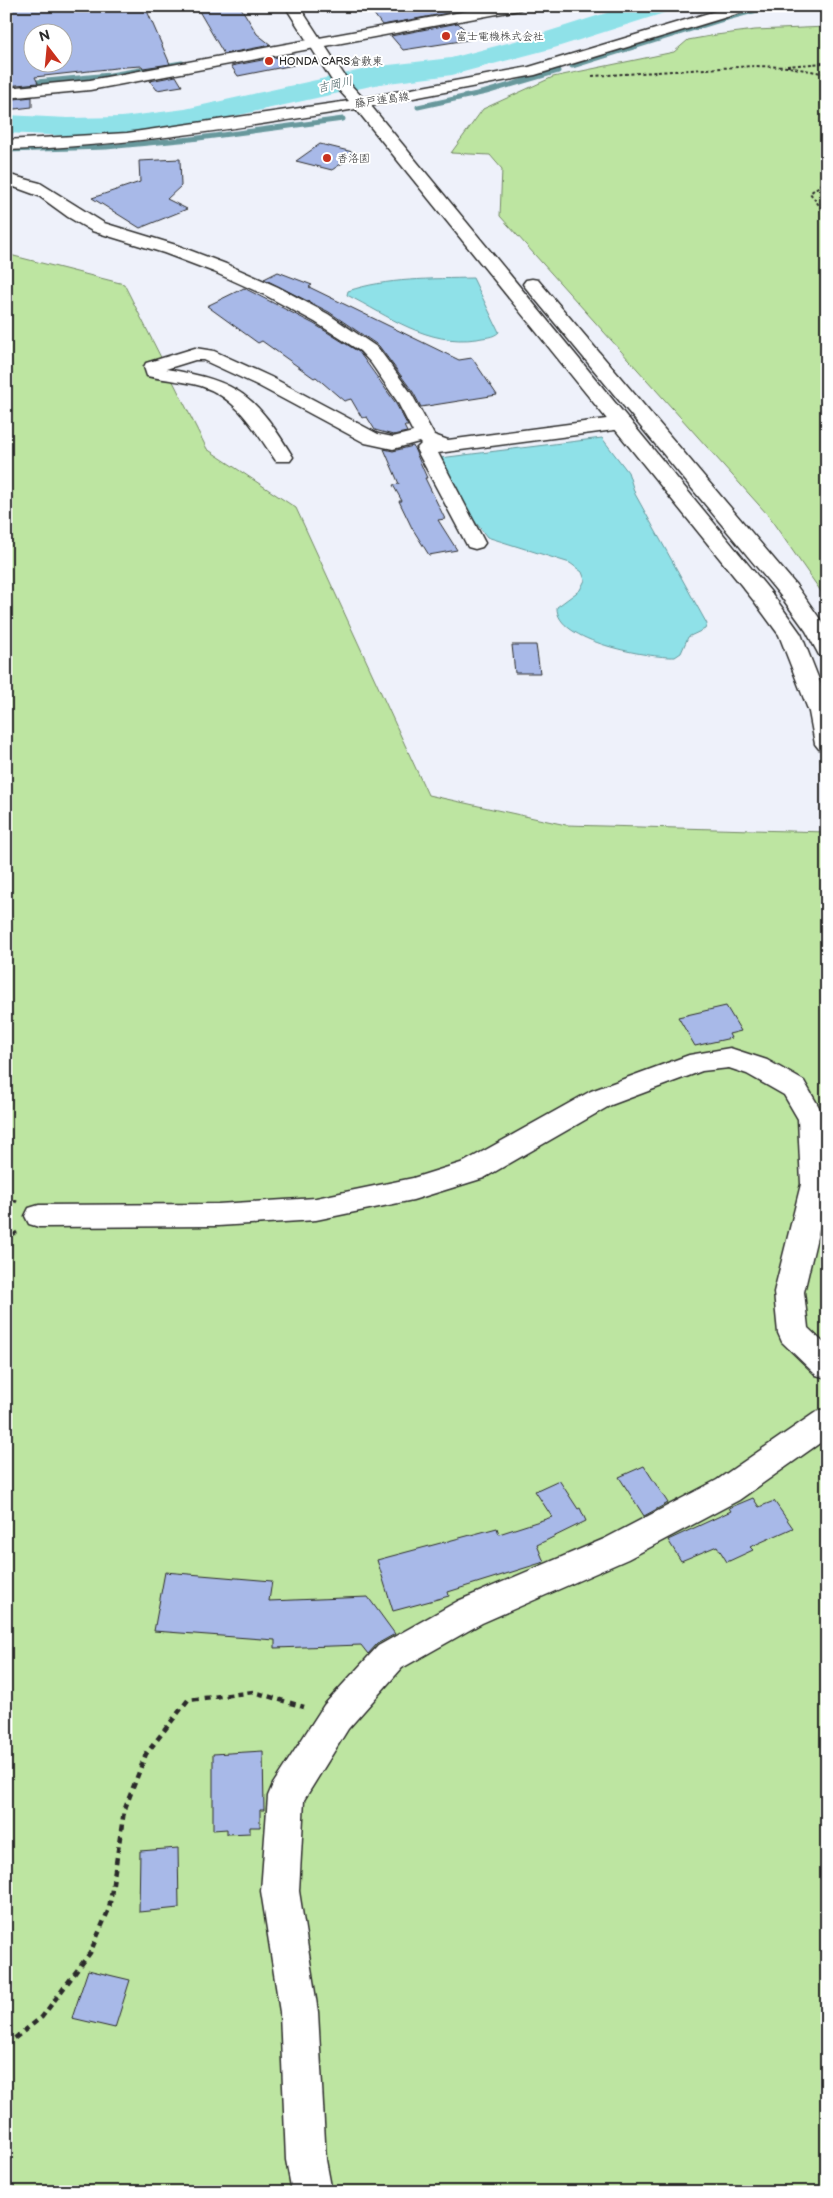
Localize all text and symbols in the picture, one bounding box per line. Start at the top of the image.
north arrow [22,22,72,72]
text: N [37,26,52,46]
marker: 富士電機株式会社 [440,30,452,42]
place label: 富士電機株式会社 [456,30,544,43]
marker: HONDA CARS倉敷東 [263,55,275,67]
place label: HONDA CARS倉敷東 [279,55,383,68]
water label: 吉岡川 [316,74,354,96]
street label: 藤戸連島線 [354,90,410,110]
marker: 香洛園 [321,152,333,164]
place label: 香洛園 [337,152,370,165]

